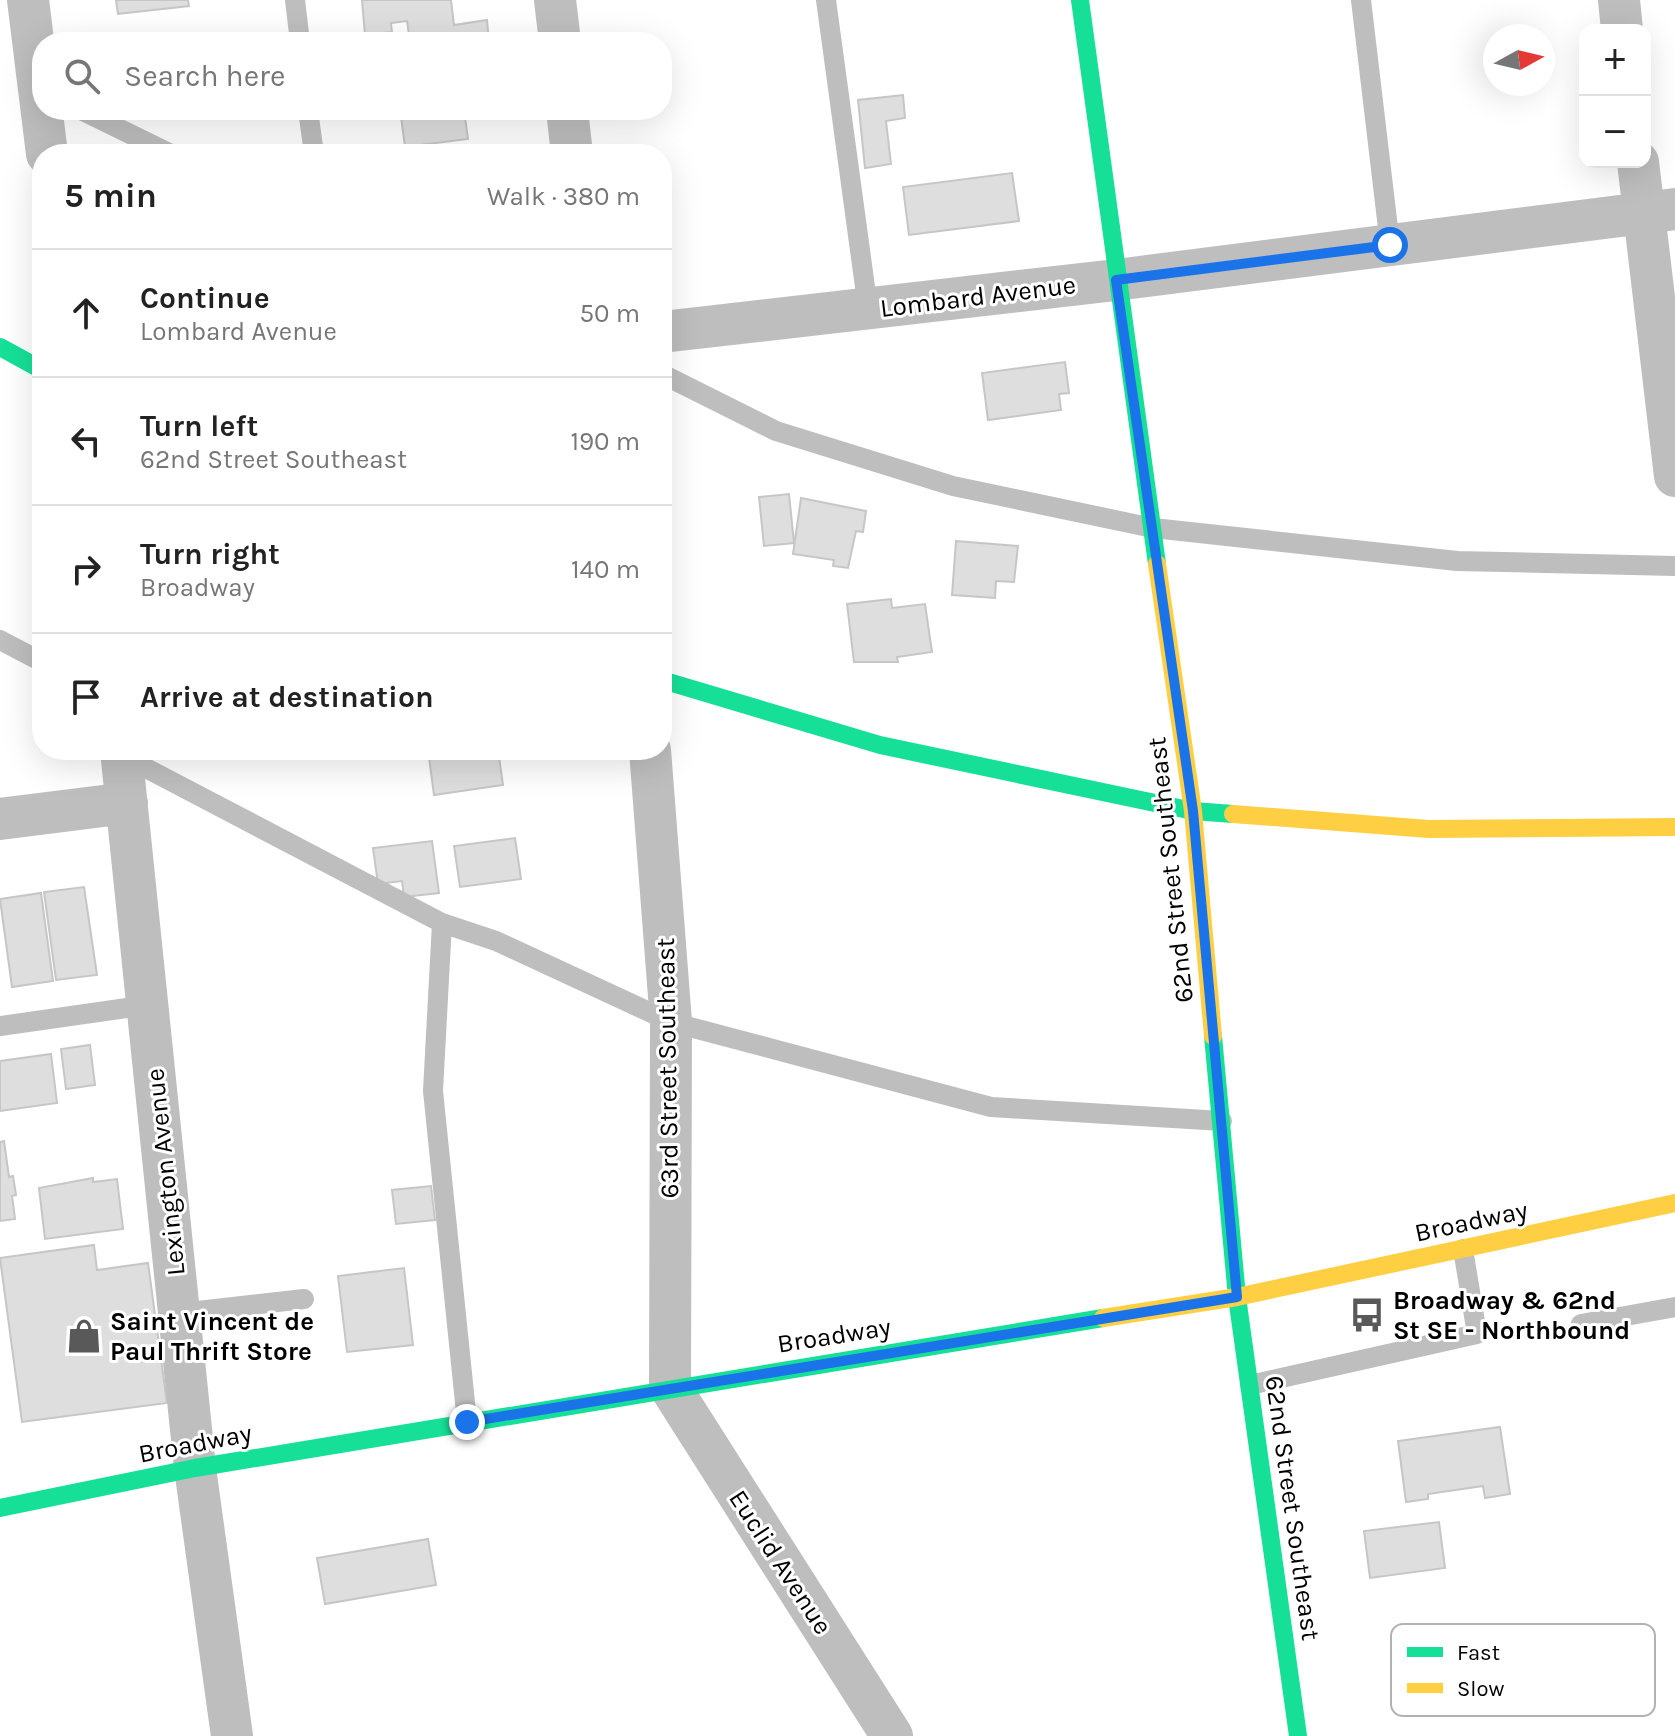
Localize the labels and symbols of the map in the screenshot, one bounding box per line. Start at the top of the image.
north arrow [1483,24,1555,96]
route start [1372,227,1408,263]
street label: Lombard Avenue [878,269,1078,324]
street label: 62nd Street Southeast [1141,735,1200,1004]
street label: 63rd Street Southeast [650,937,685,1199]
street label: Lexington Avenue [139,1067,192,1277]
street label: Broadway [1412,1194,1530,1249]
place label: Broadway & 62nd St SE - Northbound [1393,1285,1630,1346]
bus stop icon: Broadway & 62nd St SE - Northbound [1348,1296,1386,1334]
place label: Saint Vincent de Paul Thrift Store [110,1306,314,1367]
street label: Broadway [775,1311,893,1360]
shop icon: Saint Vincent de Paul Thrift Store [65,1317,103,1355]
street label: 62nd Street Southeast [1259,1374,1326,1643]
route end [449,1404,485,1440]
street label: Broadway [136,1417,254,1470]
street label: Euclid Avenue [722,1484,839,1640]
legend [1391,1624,1655,1716]
text: Fast [1457,1640,1500,1666]
text: Slow [1457,1676,1504,1702]

